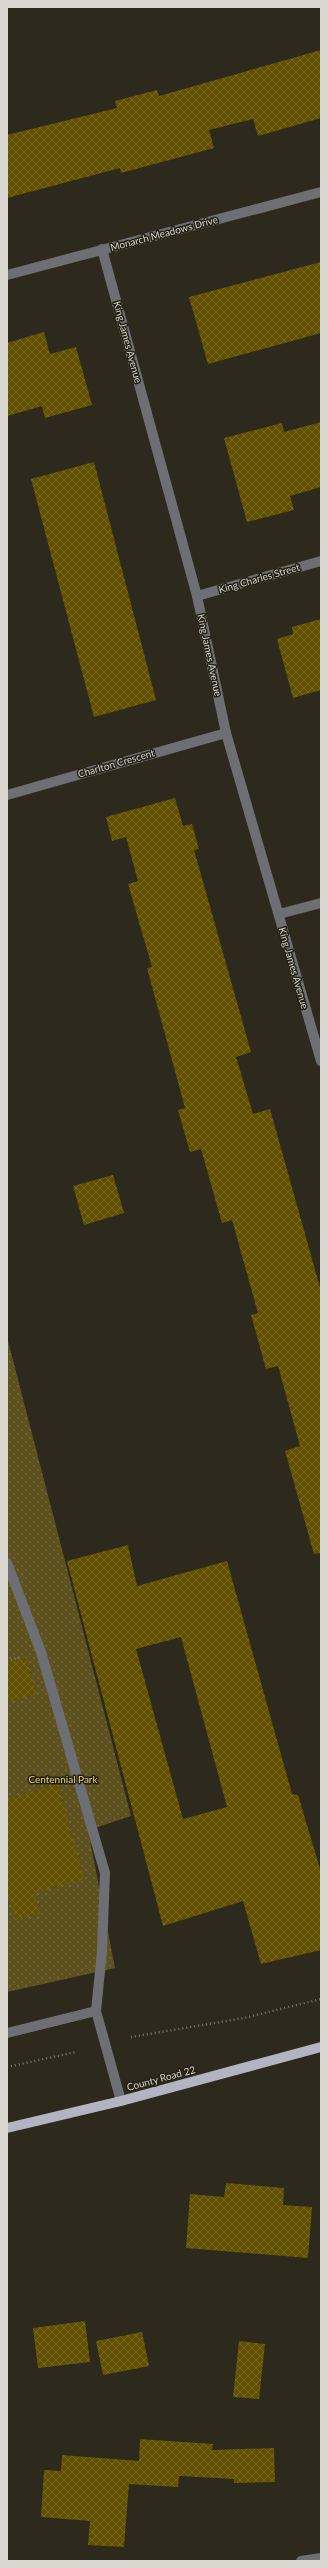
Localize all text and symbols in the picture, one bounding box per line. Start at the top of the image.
street label: Monarch Meadows Drive [109,213,219,253]
street label: King James Avenue [111,300,145,384]
street label: King Charles Street [217,561,301,595]
street label: King James Avenue [195,613,225,697]
street label: Charlton Crescent [76,746,156,780]
street label: King James Avenue [277,926,311,1010]
park label: Centennial Park [28,1773,99,1785]
street label: County Road 22 [125,2063,197,2093]

